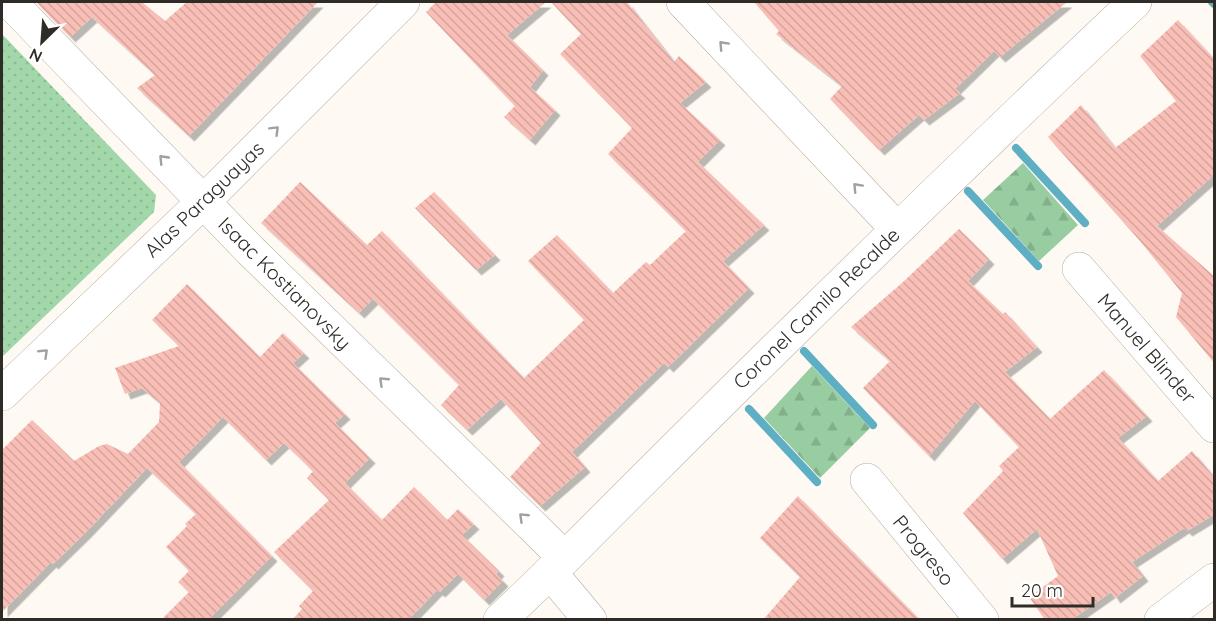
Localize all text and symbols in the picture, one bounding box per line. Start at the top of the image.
north arrow [12,12,72,72]
one-way arrow [719,41,730,51]
text: N [26,44,45,67]
one-way arrow [267,126,278,137]
street label: Alas Paraguayas [139,136,269,262]
one-way arrow [160,156,171,167]
one-way arrow [853,183,864,193]
street label: Isaac Kostianovsky [213,211,357,355]
street label: Coronel Camilo Recalde [727,222,905,394]
street label: Manuel Blinder [1092,288,1202,408]
one-way arrow [37,350,48,361]
one-way arrow [380,377,391,388]
street label: Progreso [888,510,960,590]
one-way arrow [519,513,529,524]
scale bar [1012,570,1093,608]
text: 20 m [1021,579,1063,602]

